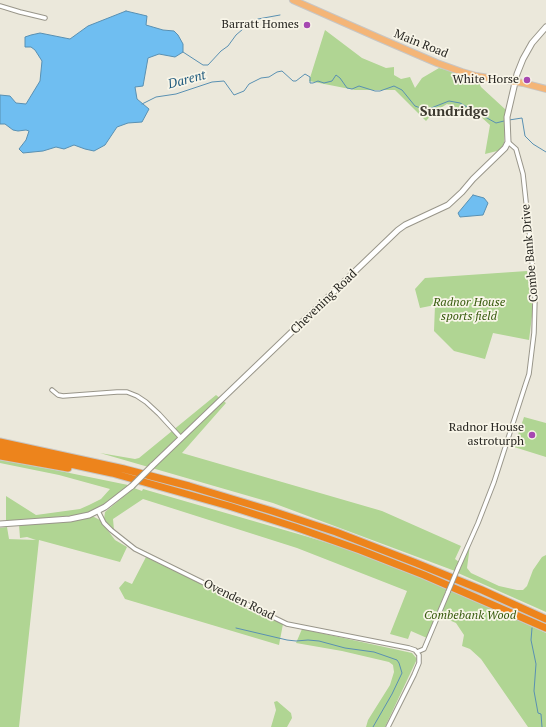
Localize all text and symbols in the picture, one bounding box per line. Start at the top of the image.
place label: Barratt Homes [222,18,299,32]
marker: Barratt Homes [302,20,312,30]
street label: Main Road [392,27,450,61]
water label: Darent [166,67,208,93]
place label: White Horse [453,73,519,87]
marker: White Horse [522,75,532,85]
district label: Sundridge [420,104,488,120]
street label: Combe Bank Drive [519,203,541,303]
street label: Chevening Road [288,267,360,337]
park label: Radnor House sports field [433,296,505,324]
place label: Radnor House astroturph [449,421,524,449]
marker: Radnor House astroturph [527,430,537,440]
street label: Ovenden Road [201,577,277,623]
park label: Combebank Wood [424,609,516,623]

